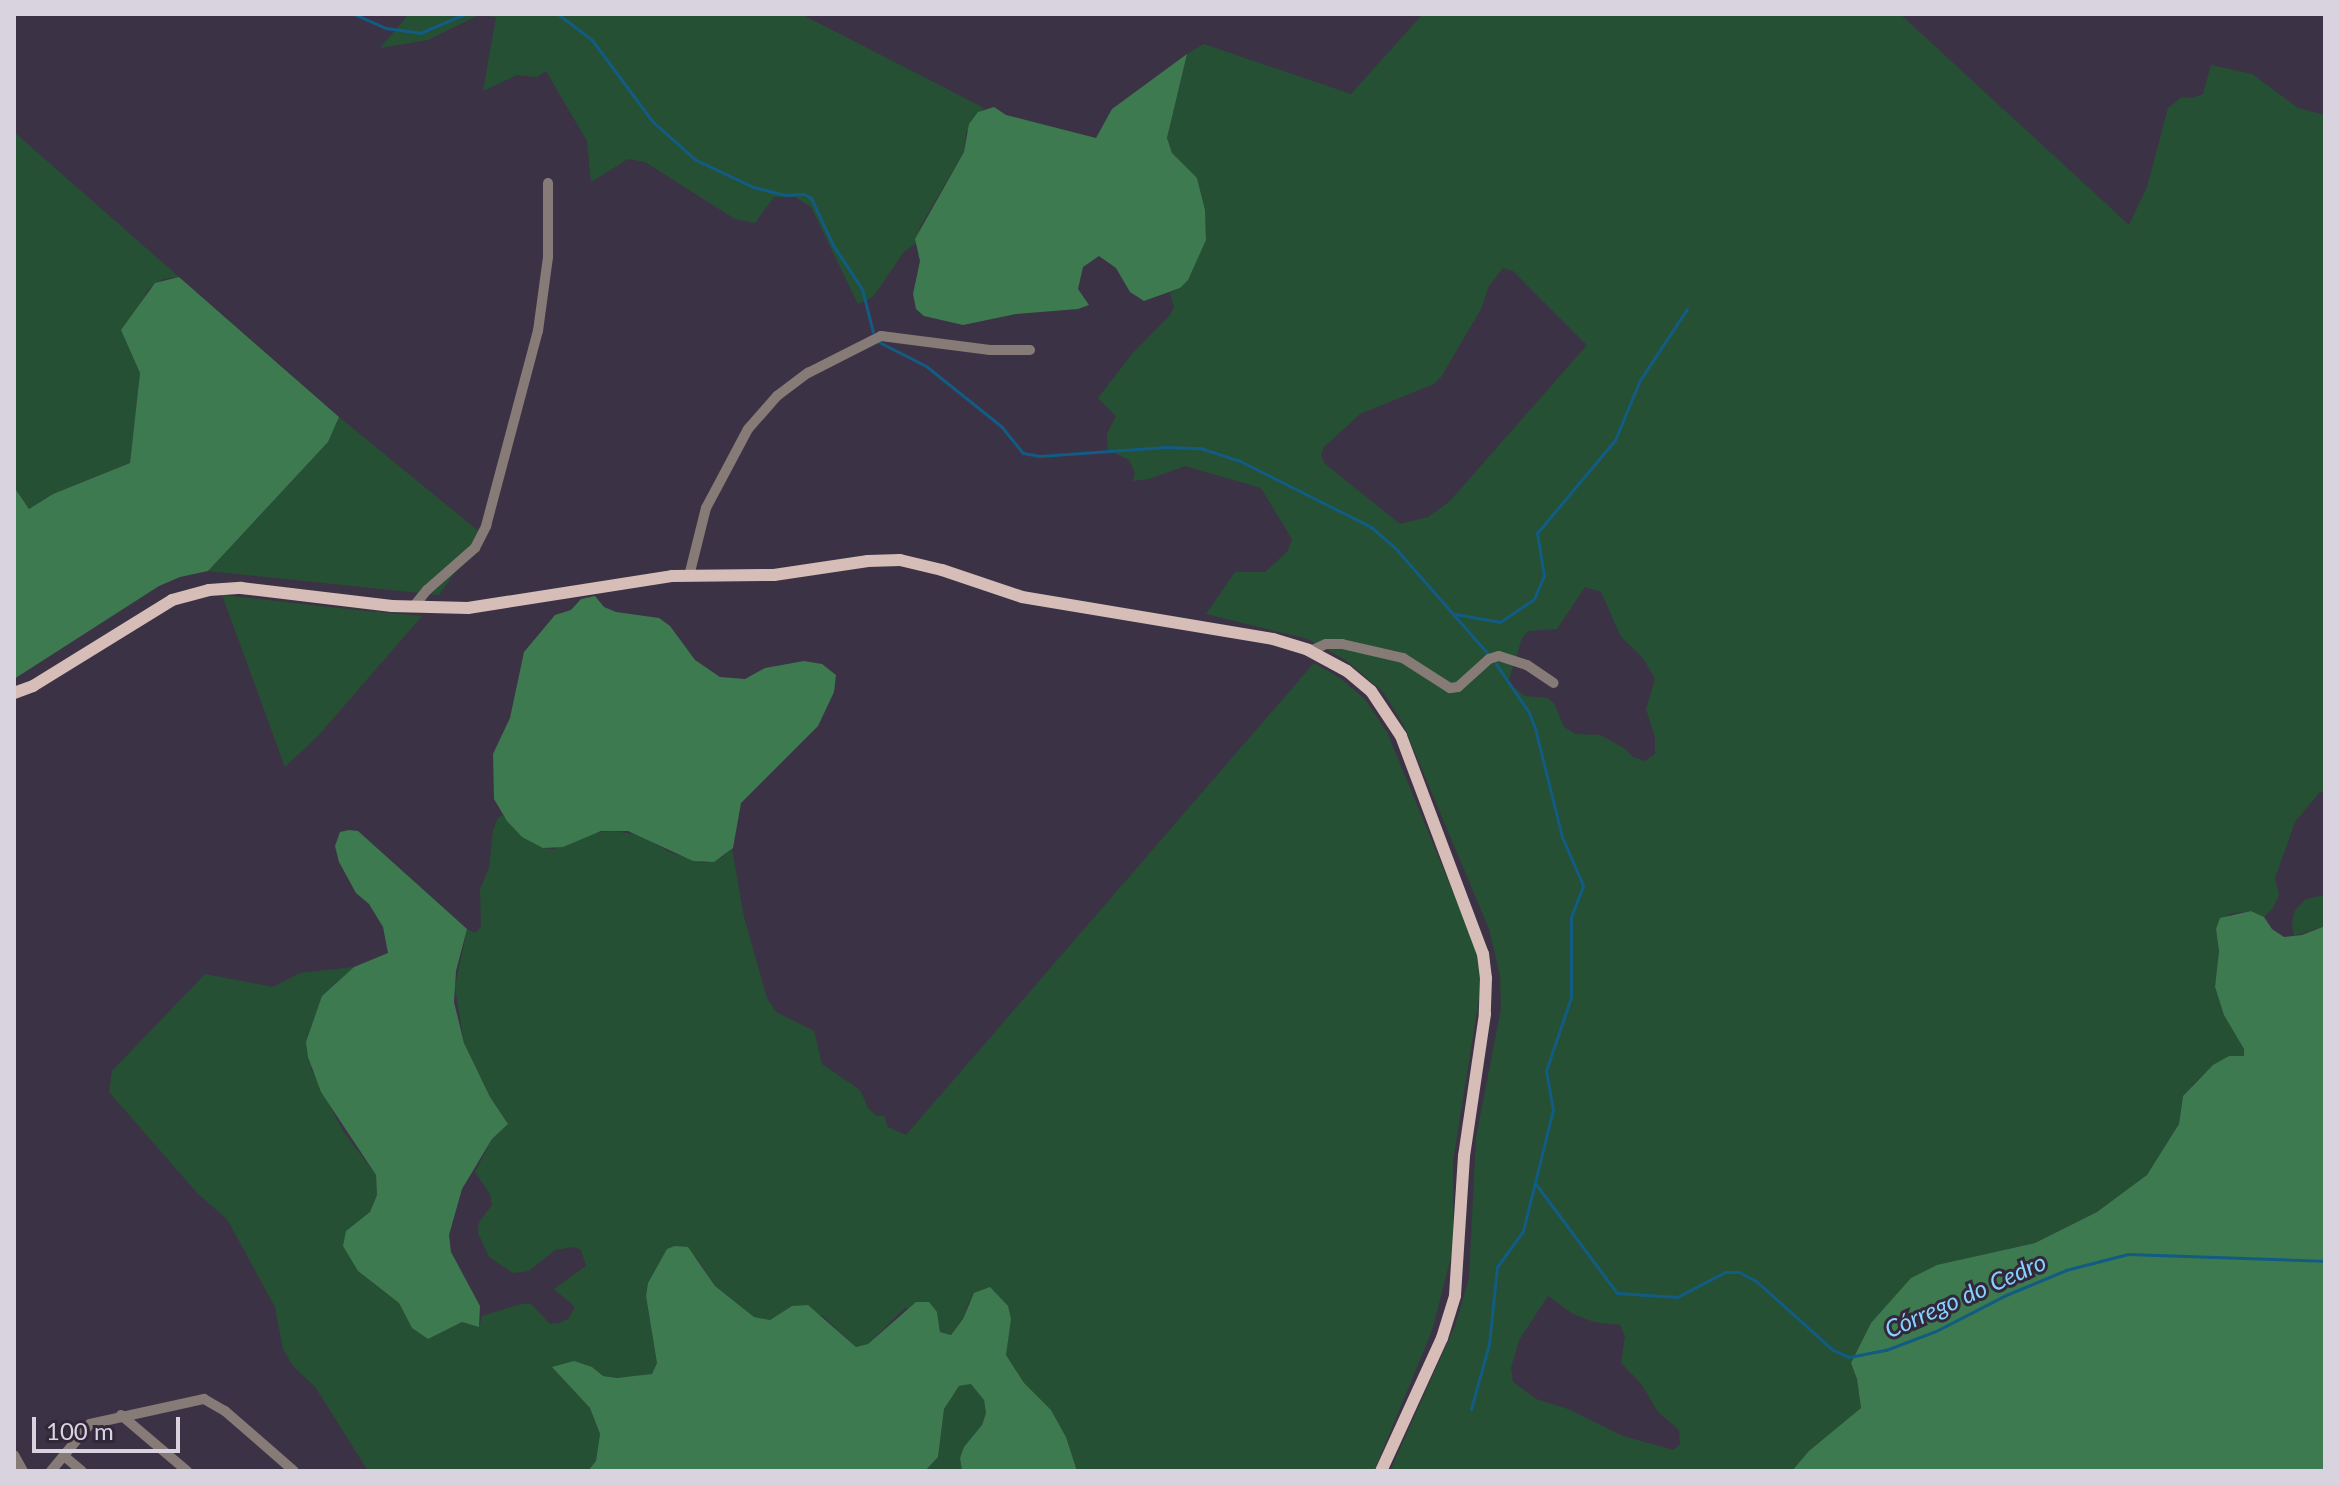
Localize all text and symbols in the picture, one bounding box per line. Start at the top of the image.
water label: Córrego do Cedro [1880,1247,2050,1343]
scale bar [36,1401,184,1451]
text: 100 m [46,1416,114,1445]

